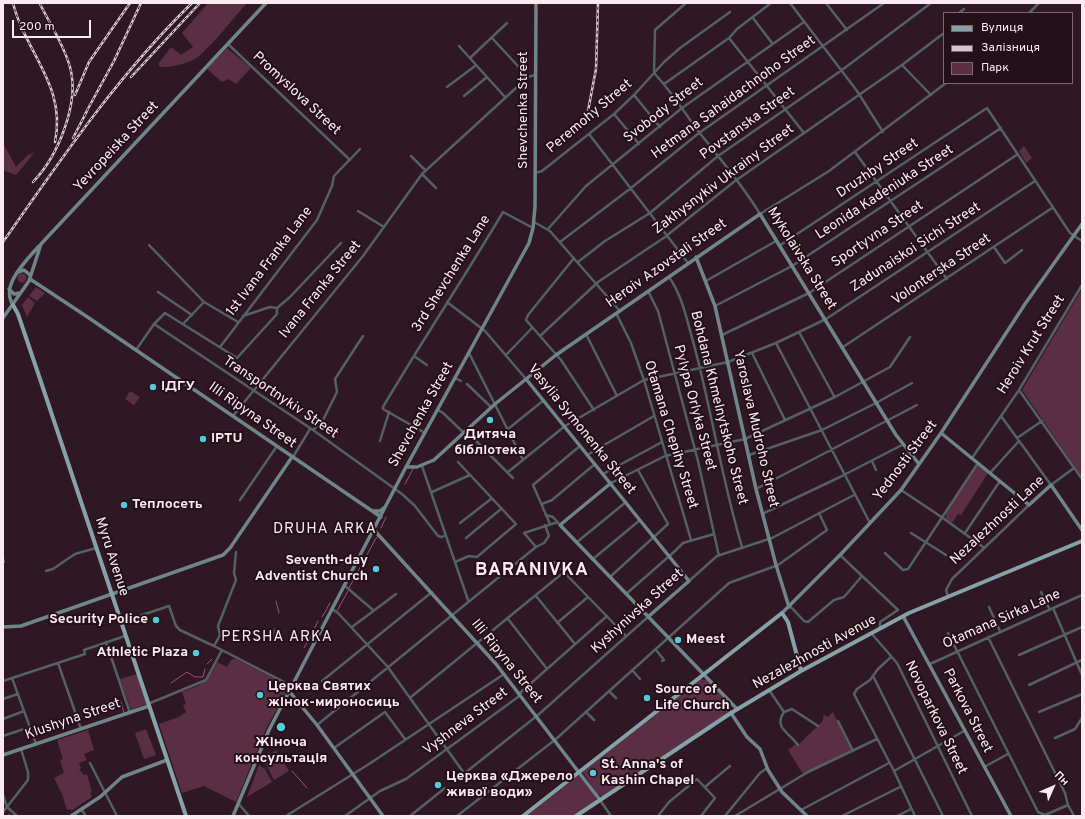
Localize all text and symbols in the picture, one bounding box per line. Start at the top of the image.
scale bar [14,12,93,38]
legend [943,12,1073,84]
text: 200 m [19,19,55,35]
text: Вулиця [981,20,1023,36]
street label: Hetmana Sahaidachnoho Street [649,33,819,163]
text: Залізниця [981,40,1040,56]
street label: Promyslova Street [248,49,344,139]
street label: Shevchenka Street [516,51,532,169]
text: Парк [981,60,1009,76]
street label: Svobody Street [621,75,707,147]
street label: Peremohy Street [544,76,636,158]
street label: Povstanska Street [697,84,799,164]
street label: Yevropeiska Street [71,98,163,196]
street label: Zakhysnykiv Ukrainy Street [650,121,798,239]
street label: Druzhby Street [834,136,922,202]
street label: Leonida Kadeniuka Street [813,142,957,244]
street label: Sportyvna Street [829,198,927,272]
street label: Zadunaiskoi Sichi Street [848,200,984,296]
street label: 1st Ivana Franka Lane [223,204,317,320]
street label: Mykolaivska Street [763,205,839,313]
street label: 3rd Shevchenka Lane [409,212,495,336]
street label: Heroiv Azovstali Street [603,216,731,312]
street label: Volonterska Street [889,231,995,309]
street label: Ivana Franka Street [276,238,366,342]
street label: Heroiv Krut Street [995,292,1069,398]
street label: Bohdana Khmelnytskoho Street [686,309,750,507]
street label: Pylypa Orlyka Street [669,343,719,473]
street label: Yaroslava Mudroho Street [729,349,781,509]
street label: Transportnykiv Street [219,353,341,443]
street label: Shevchenka Street [386,359,458,471]
street label: Otamana Chepihy Street [639,359,701,511]
street label: Vasylia Symonenka Street [523,362,639,498]
place label: ІДГУ [161,379,195,395]
street label: Illi Ripyna Street [205,379,299,453]
marker: ІДГУ [148,382,158,392]
marker: Дитяча бібліотека [485,415,495,425]
street label: Yednosti Street [870,418,942,504]
place label: Дитяча бібліотека [454,427,526,460]
place label: IPTU [211,431,242,447]
marker: IPTU [198,434,208,444]
street label: Nezalezhnosti Lane [947,473,1049,569]
place label: Теплосеть [132,497,203,513]
marker: Теплосеть [119,500,129,510]
street label: Myru Avenue [90,515,132,599]
district label: DRUHA ARKA [273,521,377,539]
place label: Seventh-day Adventist Church [255,553,368,586]
district label: BARANIVKA [475,560,589,582]
marker: Seventh-day Adventist Church [371,564,381,574]
street label: Kyshynivska Street [588,566,688,658]
street label: Otamana Sirka Lane [941,586,1063,654]
place label: Security Police [49,612,148,628]
street label: Nezalezhnosti Avenue [750,612,880,694]
marker: Security Police [151,615,161,625]
street label: Illi Ripyna Street [467,616,545,708]
district label: PERSHA ARKA [221,629,333,647]
place label: Meest [686,632,725,648]
marker: Meest [673,635,683,645]
place label: Athletic Plaza [96,645,188,661]
marker: Athletic Plaza [191,648,201,658]
street label: Novoparkova Street [900,658,970,778]
street label: Parkova Street [939,666,995,756]
place label: Церква Святих жінок-мироносиць [268,679,400,712]
place label: Source of Life Church [655,682,730,714]
street label: Vyshneva Street [420,685,512,759]
marker: Церква Святих жінок-мироносиць [255,690,265,700]
marker: Source of Life Church [642,693,652,703]
street label: Klushyna Street [23,696,123,744]
marker: Жіноча консультація [275,721,287,733]
place label: Жіноча консультація [235,735,327,768]
place label: St. Anna's of Kashin Chapel [601,757,694,790]
north arrow [1033,767,1073,807]
marker: St. Anna's of Kashin Chapel [588,768,598,778]
text: Пн [1051,768,1072,789]
place label: Церква «Джерело живої води» [446,769,573,802]
marker: Церква «Джерело живої води» [433,780,443,790]

